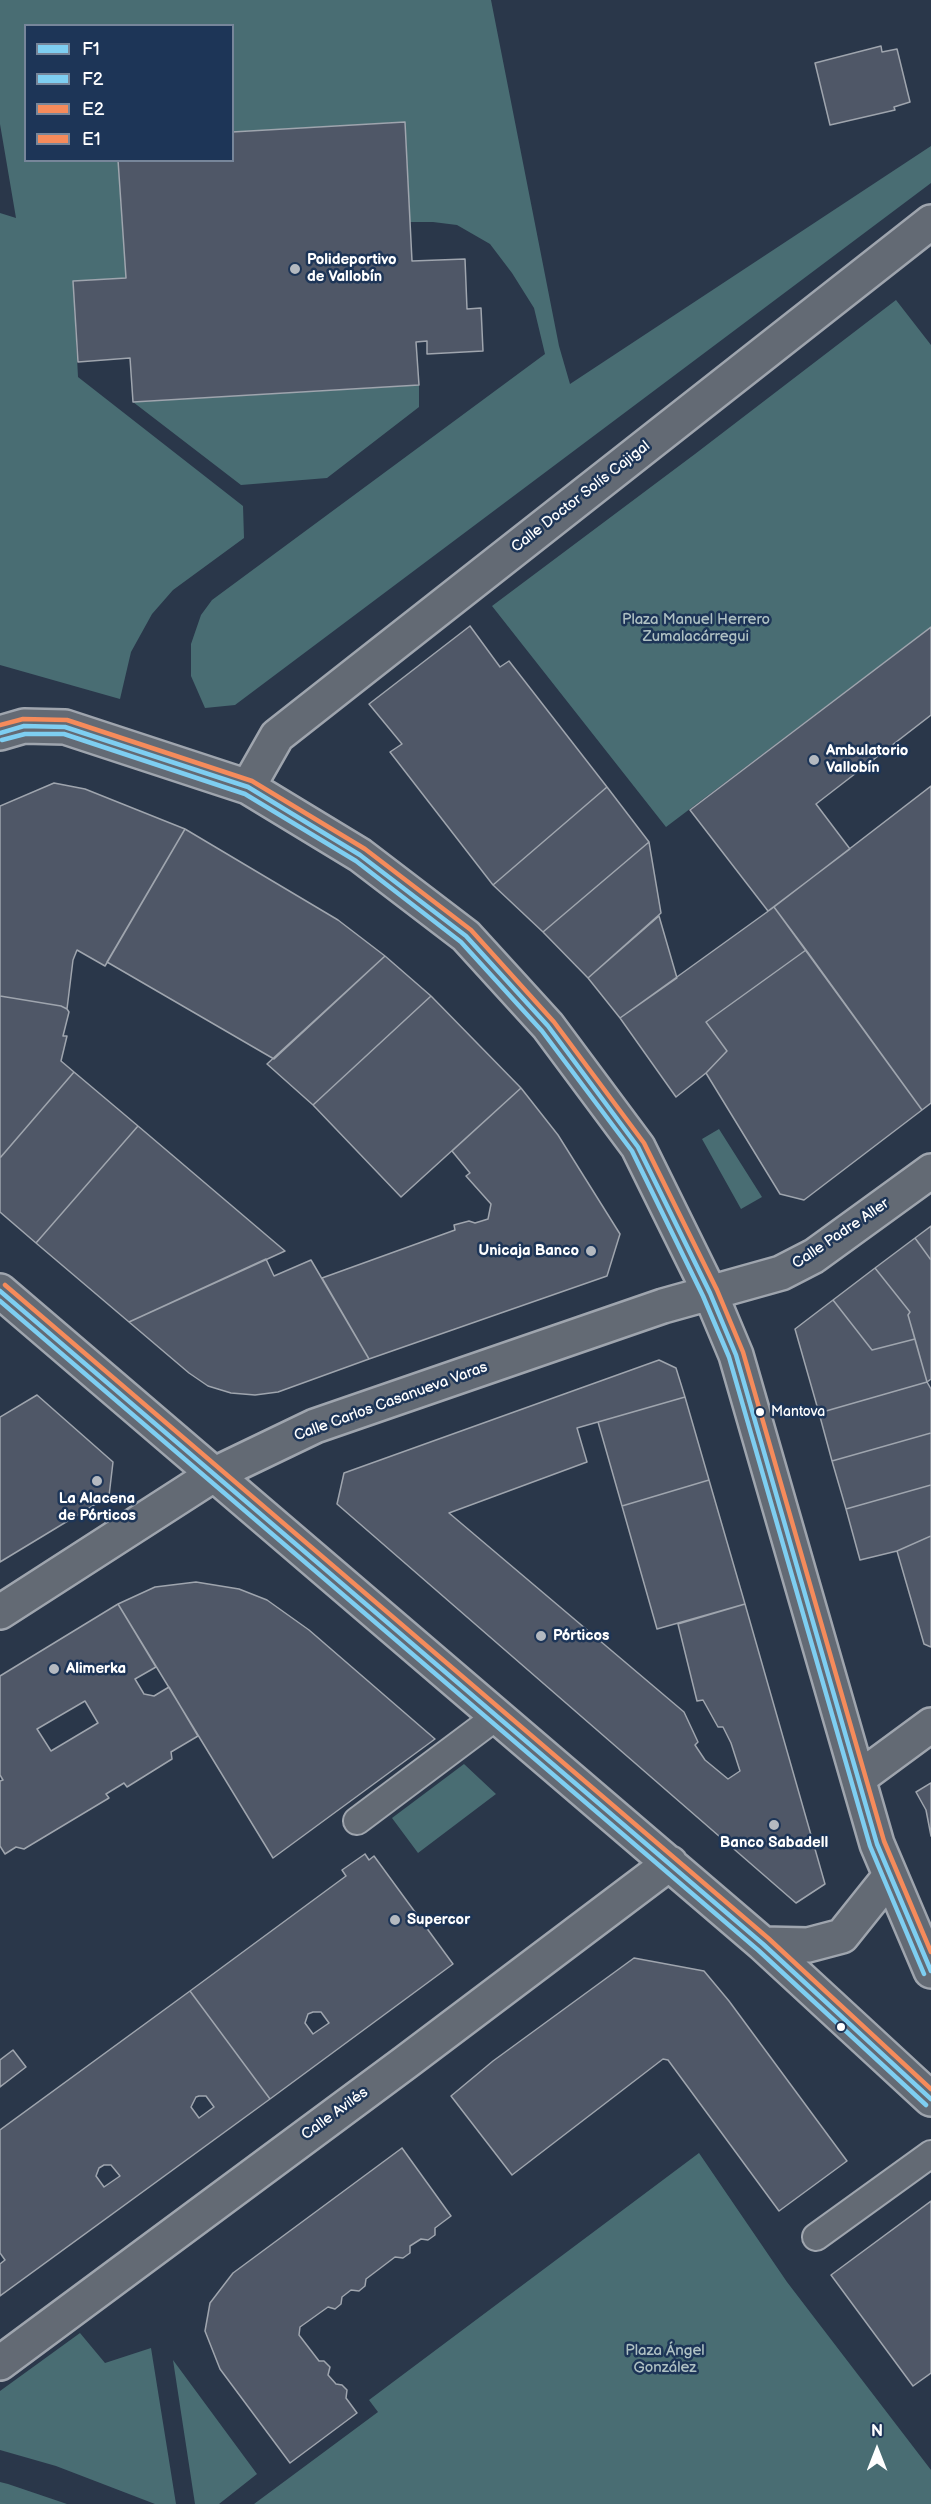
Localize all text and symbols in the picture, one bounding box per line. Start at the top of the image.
legend [24,24,234,162]
text: F1 [82,39,100,60]
text: F2 [82,69,103,90]
text: E2 [82,99,104,120]
text: E1 [82,129,101,150]
place label: Polideportivo de Vallobín [307,251,397,286]
marker: Polideportivo de Vallobín [288,262,302,276]
street label: Calle Doctor Solís Cajigal [508,437,654,557]
park label: Plaza Manuel Herrero Zumalacárregui [622,611,770,646]
place label: Ambulatorio Vallobín [826,742,908,777]
marker: Ambulatorio Vallobín [807,753,821,767]
street label: Calle Padre Aller [789,1195,893,1273]
place label: Unicaja Banco [478,1242,579,1260]
marker: Unicaja Banco [584,1244,598,1258]
street label: Calle Carlos Casanueva Varas [292,1359,490,1445]
place label: Mantova [771,1404,825,1420]
marker: Mantova [754,1406,766,1418]
marker: La Alacena de Pórticos [90,1474,104,1488]
place label: La Alacena de Pórticos [58,1490,136,1525]
place label: Pórticos [553,1627,609,1645]
marker: Pórticos [534,1629,548,1643]
place label: Alimerka [66,1660,126,1678]
marker: Alimerka [47,1662,61,1676]
marker: Banco Sabadell [767,1818,781,1832]
place label: Banco Sabadell [720,1834,828,1852]
place label: Supercor [407,1911,470,1929]
marker: Supercor [388,1913,402,1927]
unlabelled marker [835,2021,847,2033]
street label: Calle Avilés [298,2084,372,2144]
park label: Plaza Ángel González [625,2342,705,2377]
north arrow [847,2420,907,2480]
text: N [871,2422,883,2441]

